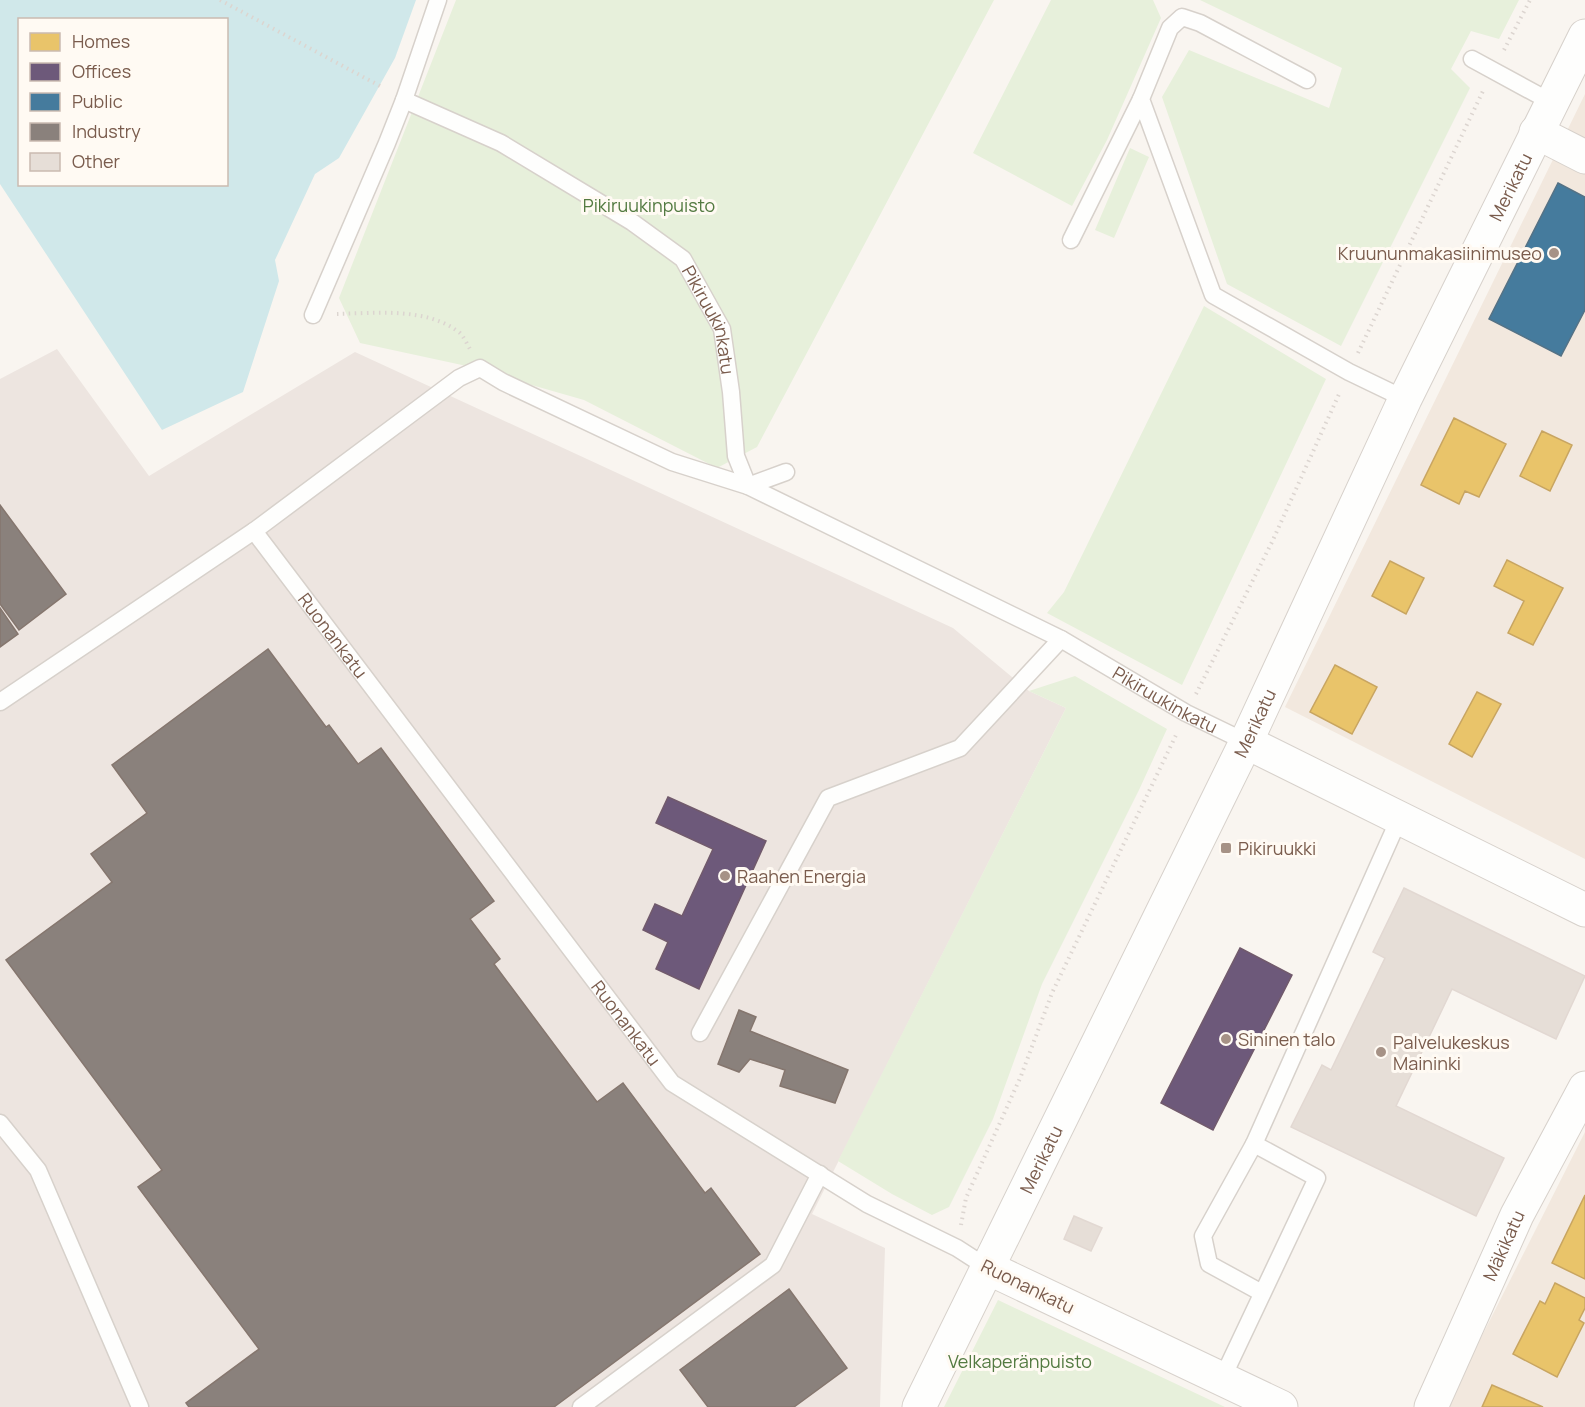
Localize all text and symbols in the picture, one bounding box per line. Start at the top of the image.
legend [18,18,228,186]
text: Homes [72,29,130,53]
text: Offices [72,59,131,83]
text: Public [72,89,123,113]
text: Industry [72,119,141,143]
text: Other [72,149,120,173]
street label: Merikatu [1483,149,1537,225]
park label: Pikiruukinpuisto [583,193,715,217]
place label: Kruununmakasiinimuseo [1338,241,1542,265]
marker: Kruununmakasiinimuseo [1547,246,1561,260]
street label: Pikiruukinkatu [677,261,740,376]
street label: Ruonankatu [293,588,373,683]
street label: Pikiruukinkatu [1108,660,1222,739]
street label: Merikatu [1228,685,1281,761]
place label: Pikiruukki [1238,836,1316,860]
marker: Pikiruukki [1219,841,1233,855]
place label: Raahen Energia [737,864,866,888]
marker: Raahen Energia [718,869,732,883]
street label: Ruonankatu [586,975,666,1070]
place label: Sininen talo [1238,1027,1335,1051]
place label: Palvelukeskus Maininki [1393,1030,1510,1075]
marker: Sininen talo [1219,1032,1233,1046]
marker: Palvelukeskus Maininki [1374,1045,1388,1059]
street label: Merikatu [1014,1121,1068,1197]
street label: Mäkikatu [1477,1206,1530,1285]
street label: Ruonankatu [977,1253,1079,1319]
park label: Velkaperänpuisto [948,1349,1092,1373]

